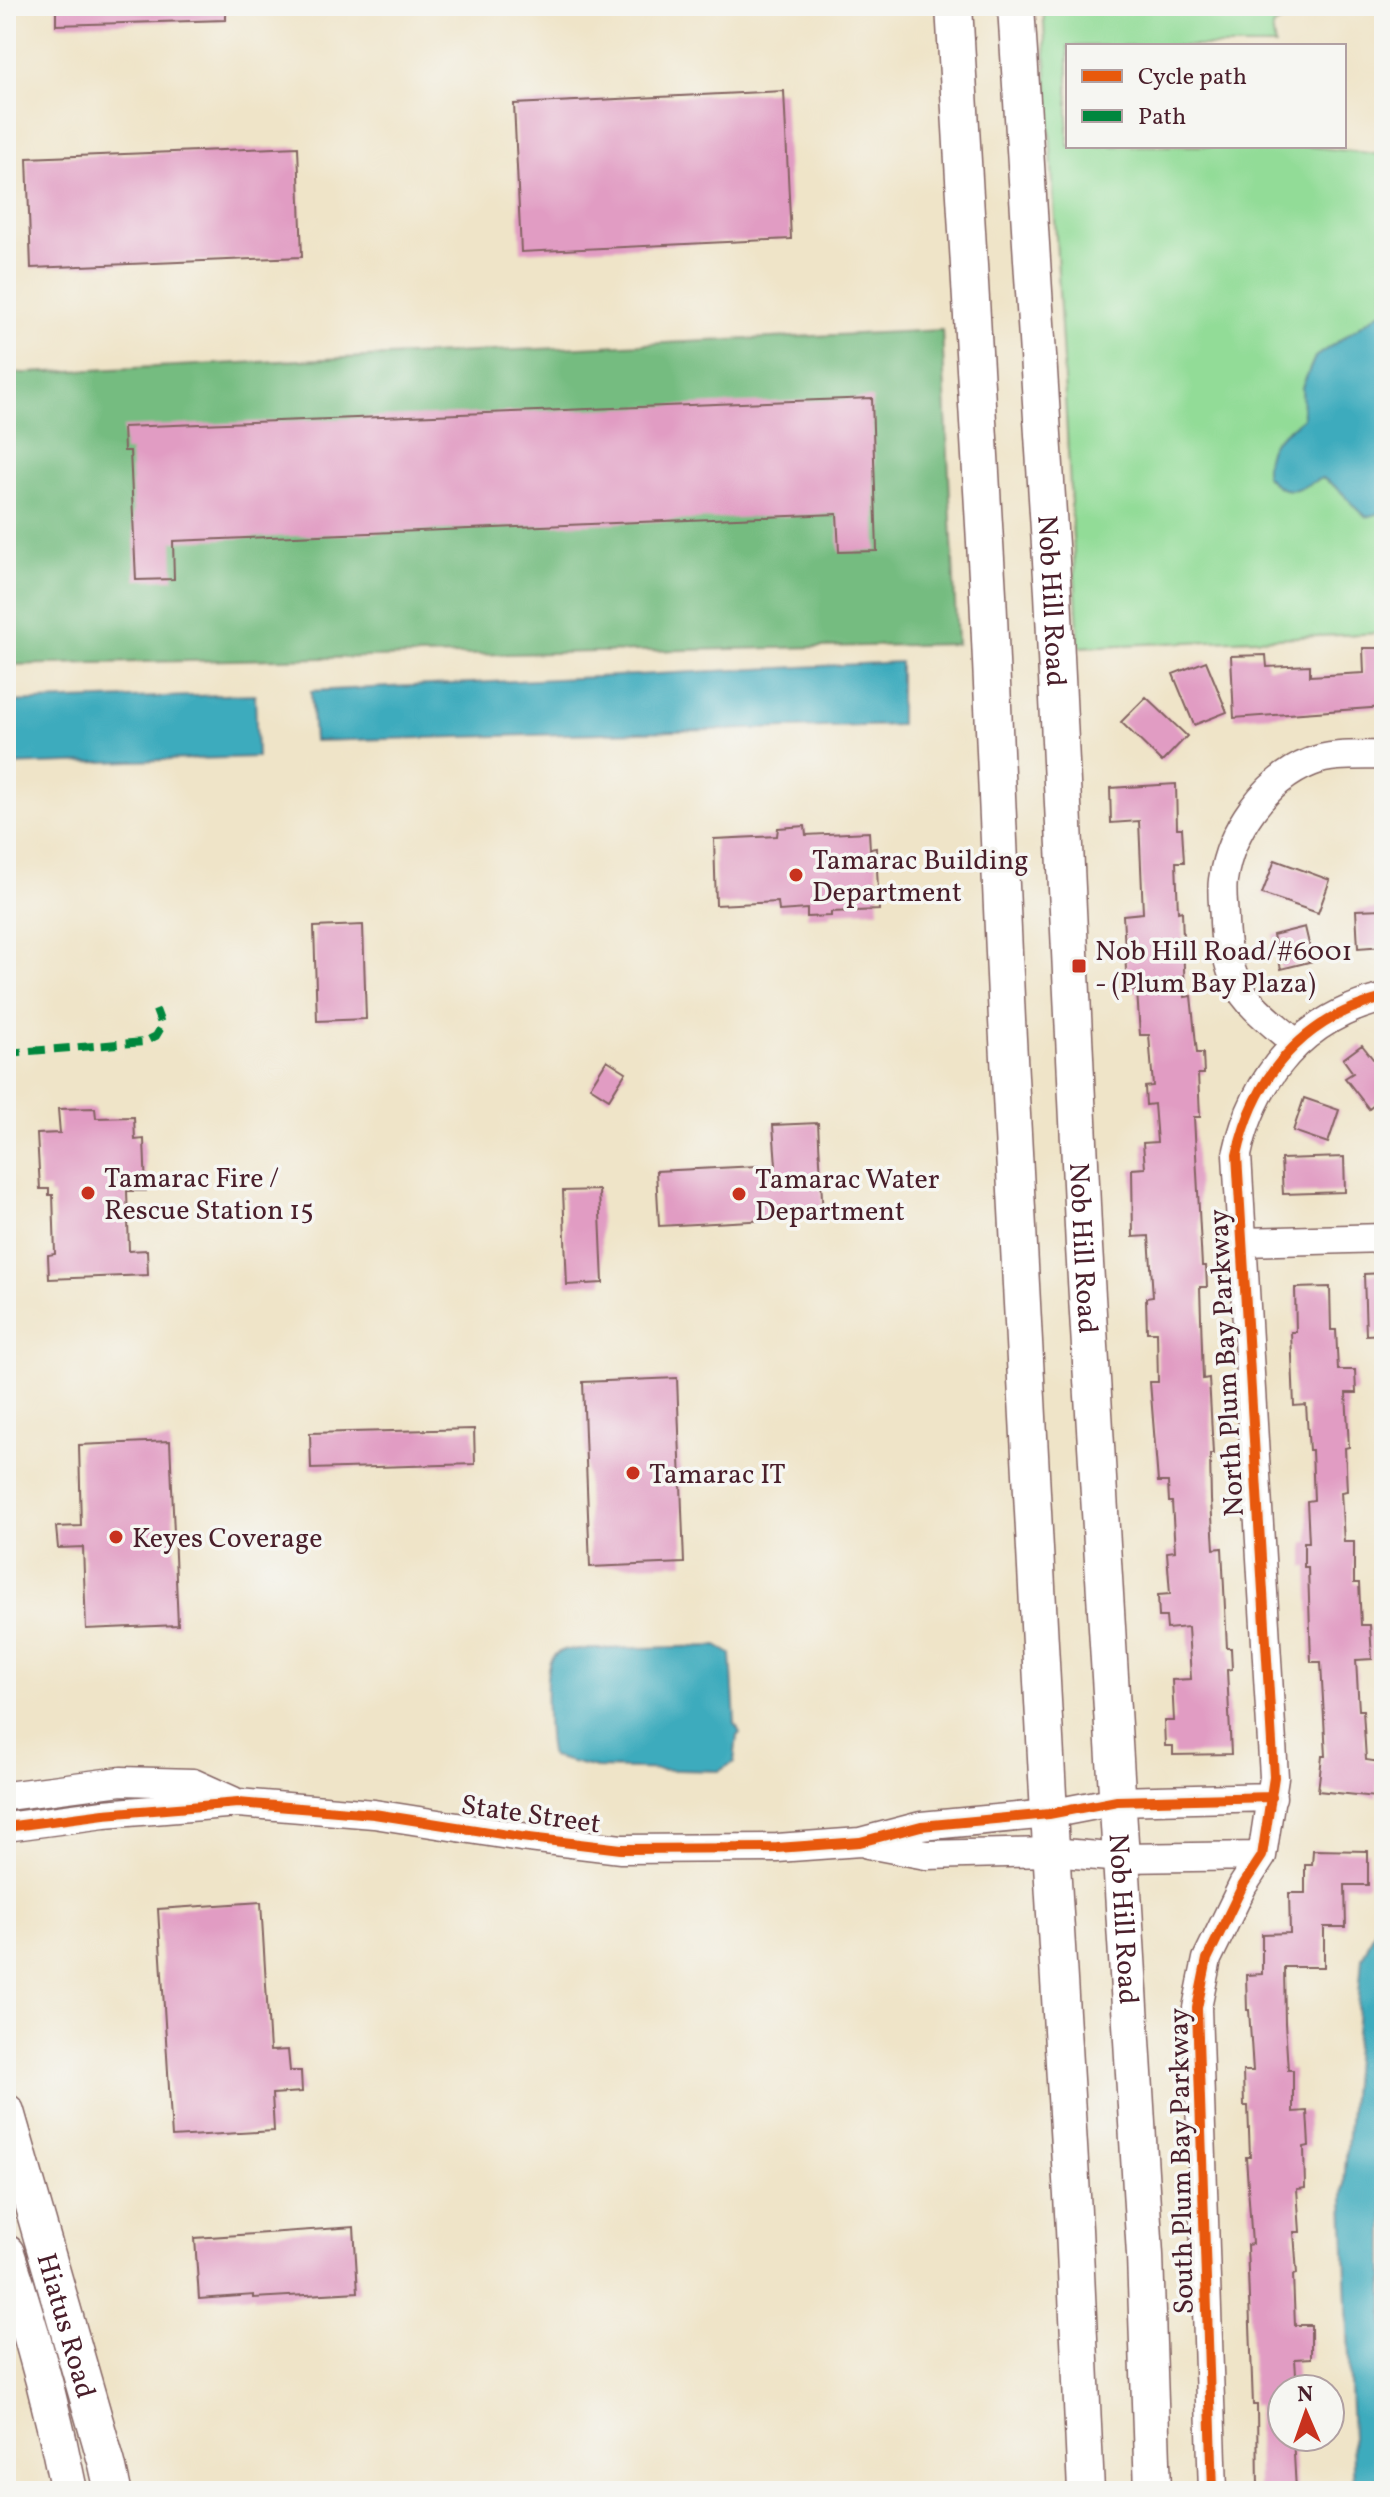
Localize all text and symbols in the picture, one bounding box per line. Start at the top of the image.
legend [1066,44,1346,148]
text: Cycle path [1138,61,1247,95]
text: Path [1138,101,1186,135]
street label: Nob Hill Road [1026,514,1074,688]
place label: Tamarac Building Department [812,842,1028,913]
marker: Tamarac Building Department [787,866,805,884]
place label: Nob Hill Road/#6001 - (Plum Bay Plaza) [1095,933,1352,1004]
marker: Nob Hill Road/#6001 - (Plum Bay Plaza) [1070,957,1088,975]
place label: Tamarac Fire / Rescue Station 15 [104,1160,314,1231]
place label: Tamarac Water Department [755,1161,940,1232]
street label: Nob Hill Road [1058,1162,1106,1335]
marker: Tamarac Fire / Rescue Station 15 [79,1184,97,1202]
marker: Tamarac Water Department [730,1185,748,1203]
street label: North Plum Bay Parkway [1200,1208,1255,1518]
place label: Tamarac IT [649,1456,786,1495]
marker: Tamarac IT [624,1464,642,1482]
place label: Keyes Coverage [132,1520,323,1559]
marker: Keyes Coverage [107,1528,125,1546]
street label: State Street [458,1786,603,1845]
street label: Nob Hill Road [1098,1832,1147,2006]
street label: South Plum Bay Parkway [1160,2007,1205,2315]
street label: Hiatus Road [25,2249,104,2403]
north arrow [1266,2373,1346,2453]
text: N [1297,2380,1314,2411]

